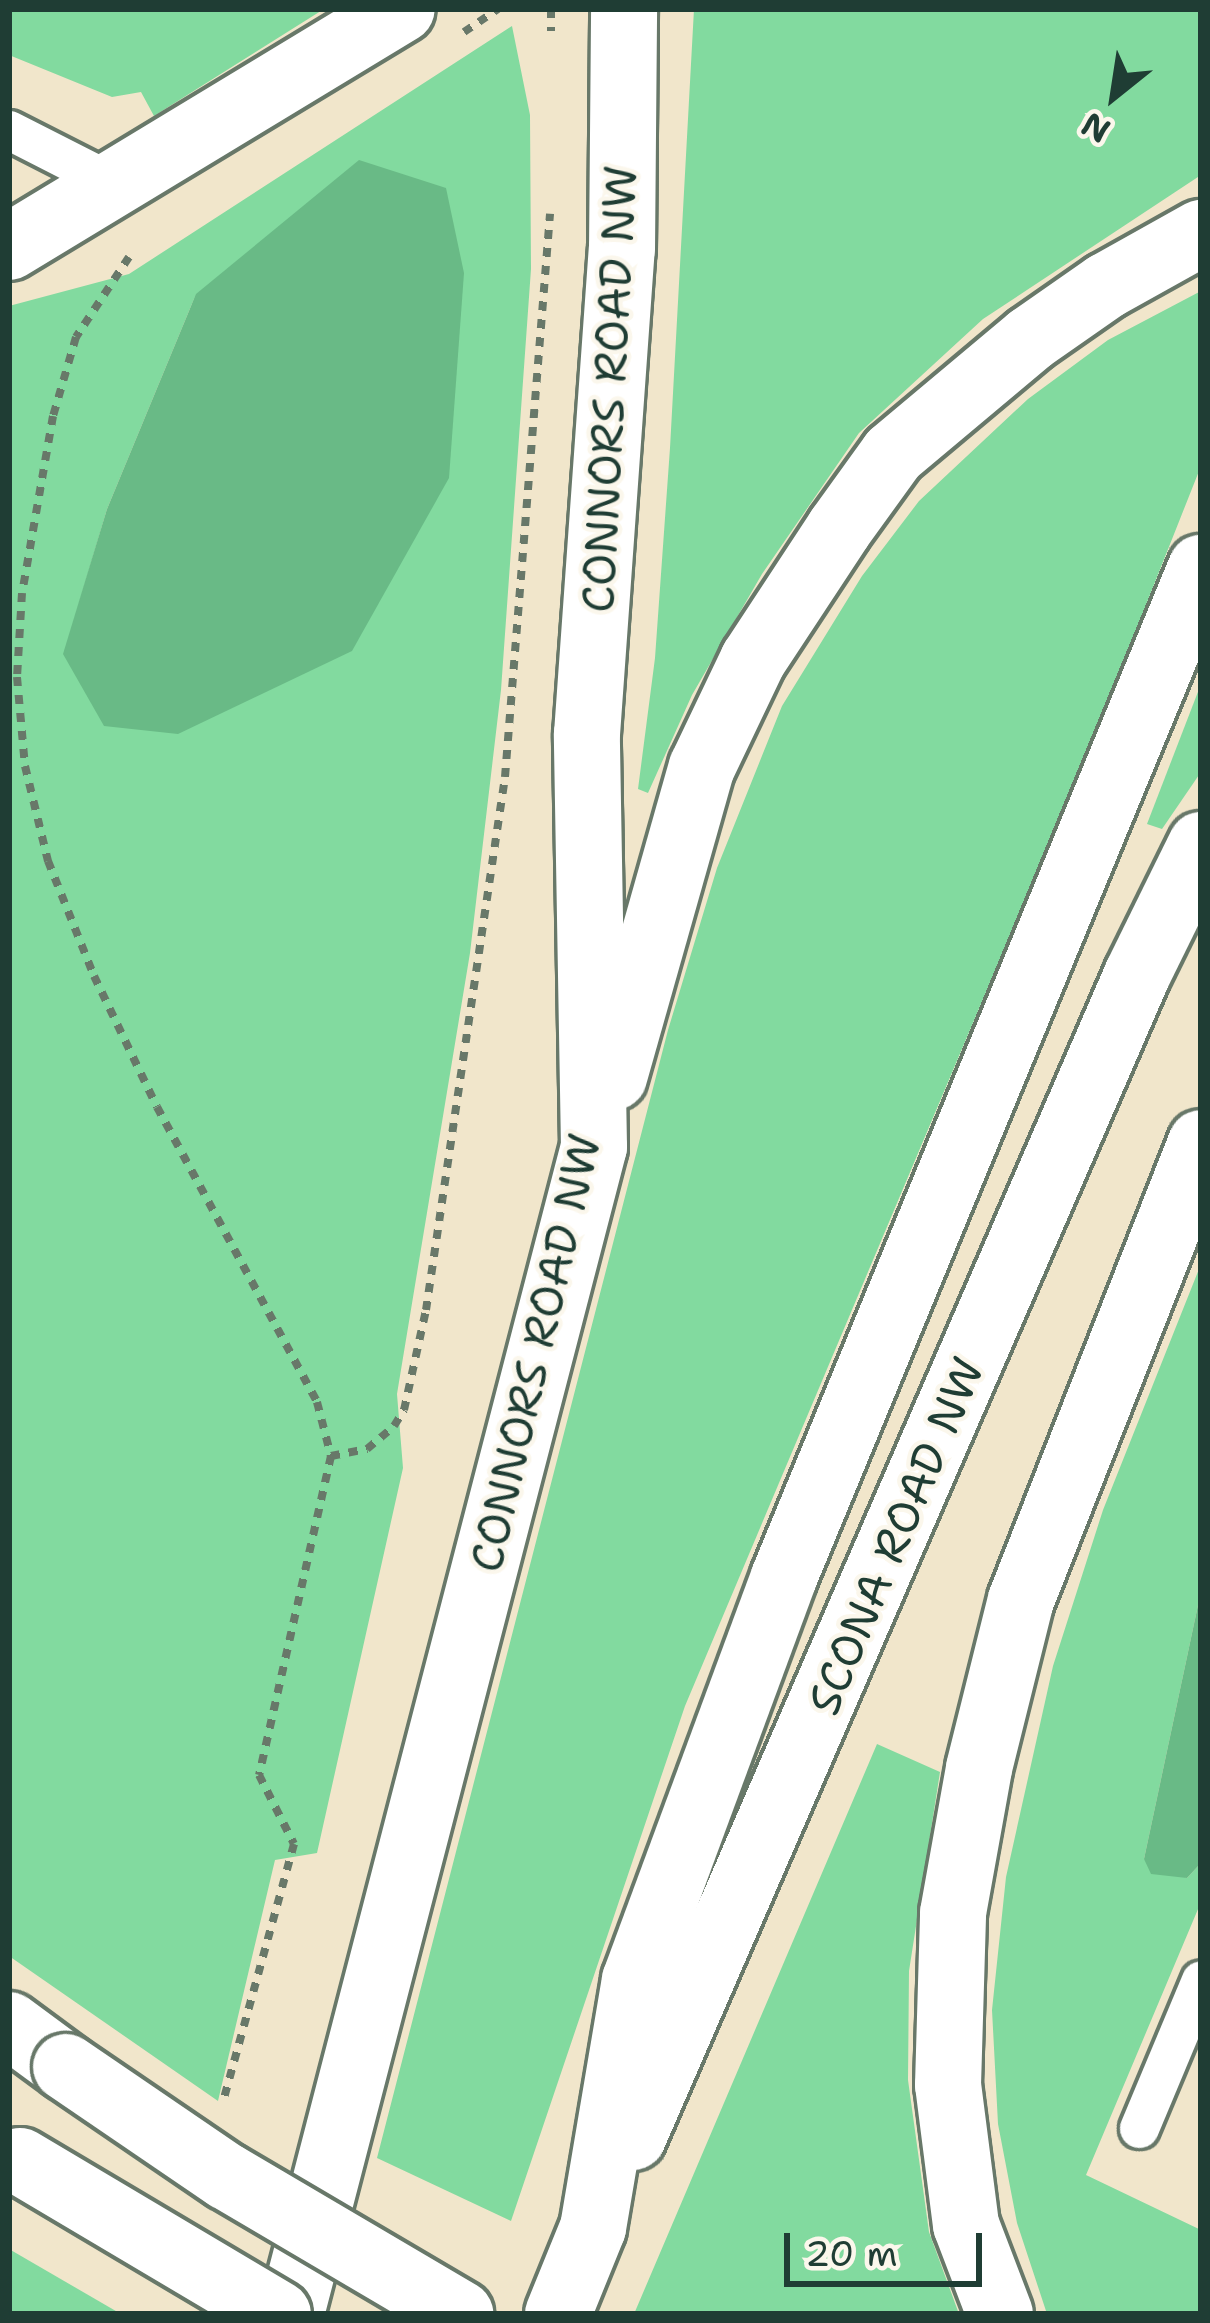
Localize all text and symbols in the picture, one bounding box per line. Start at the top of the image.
north arrow [1054,36,1174,156]
text: N [1073,102,1118,154]
street label: CONNORS ROAD NW [571,164,649,614]
street label: CONNORS ROAD NW [459,1129,613,1577]
street label: SCONA ROAD NW [796,1349,996,1723]
scale bar [790,2209,988,2283]
text: 20 m [805,2229,898,2278]

